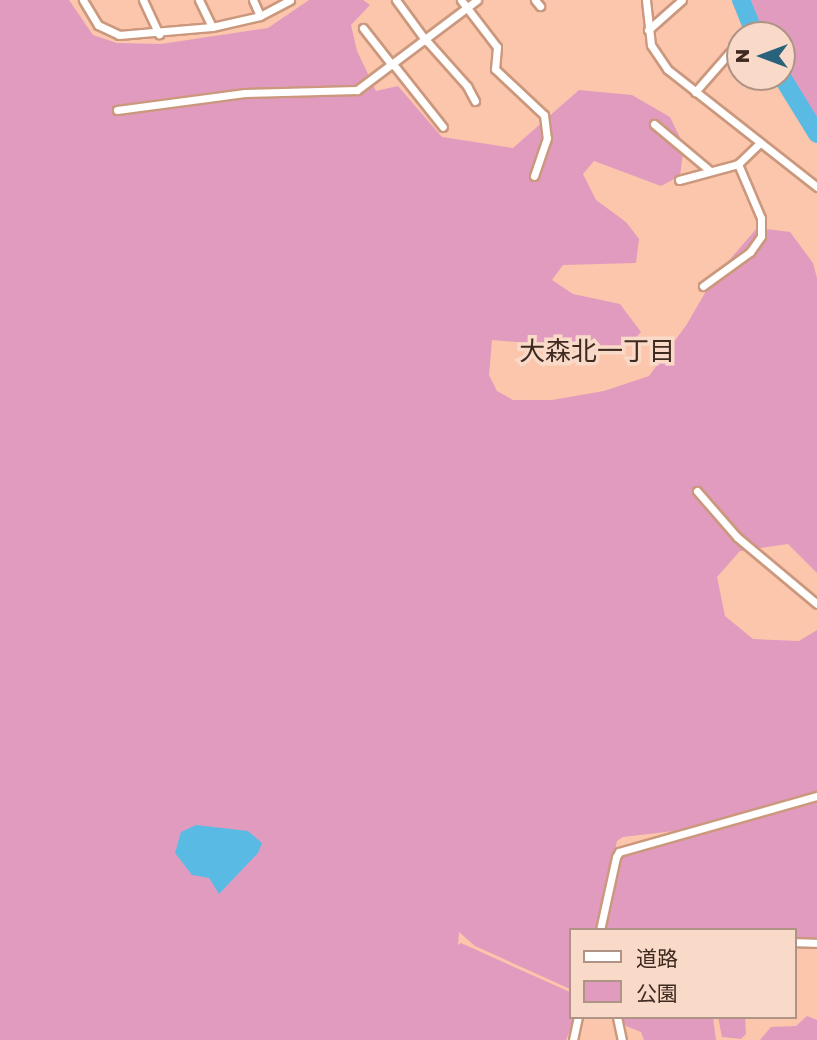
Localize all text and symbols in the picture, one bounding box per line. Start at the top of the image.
north arrow [726,21,796,91]
text: N [730,49,753,63]
district label: 大森北一丁目 [519,335,675,367]
legend [568,928,796,1019]
text: 道路 [636,945,678,971]
text: 公園 [636,980,678,1006]

